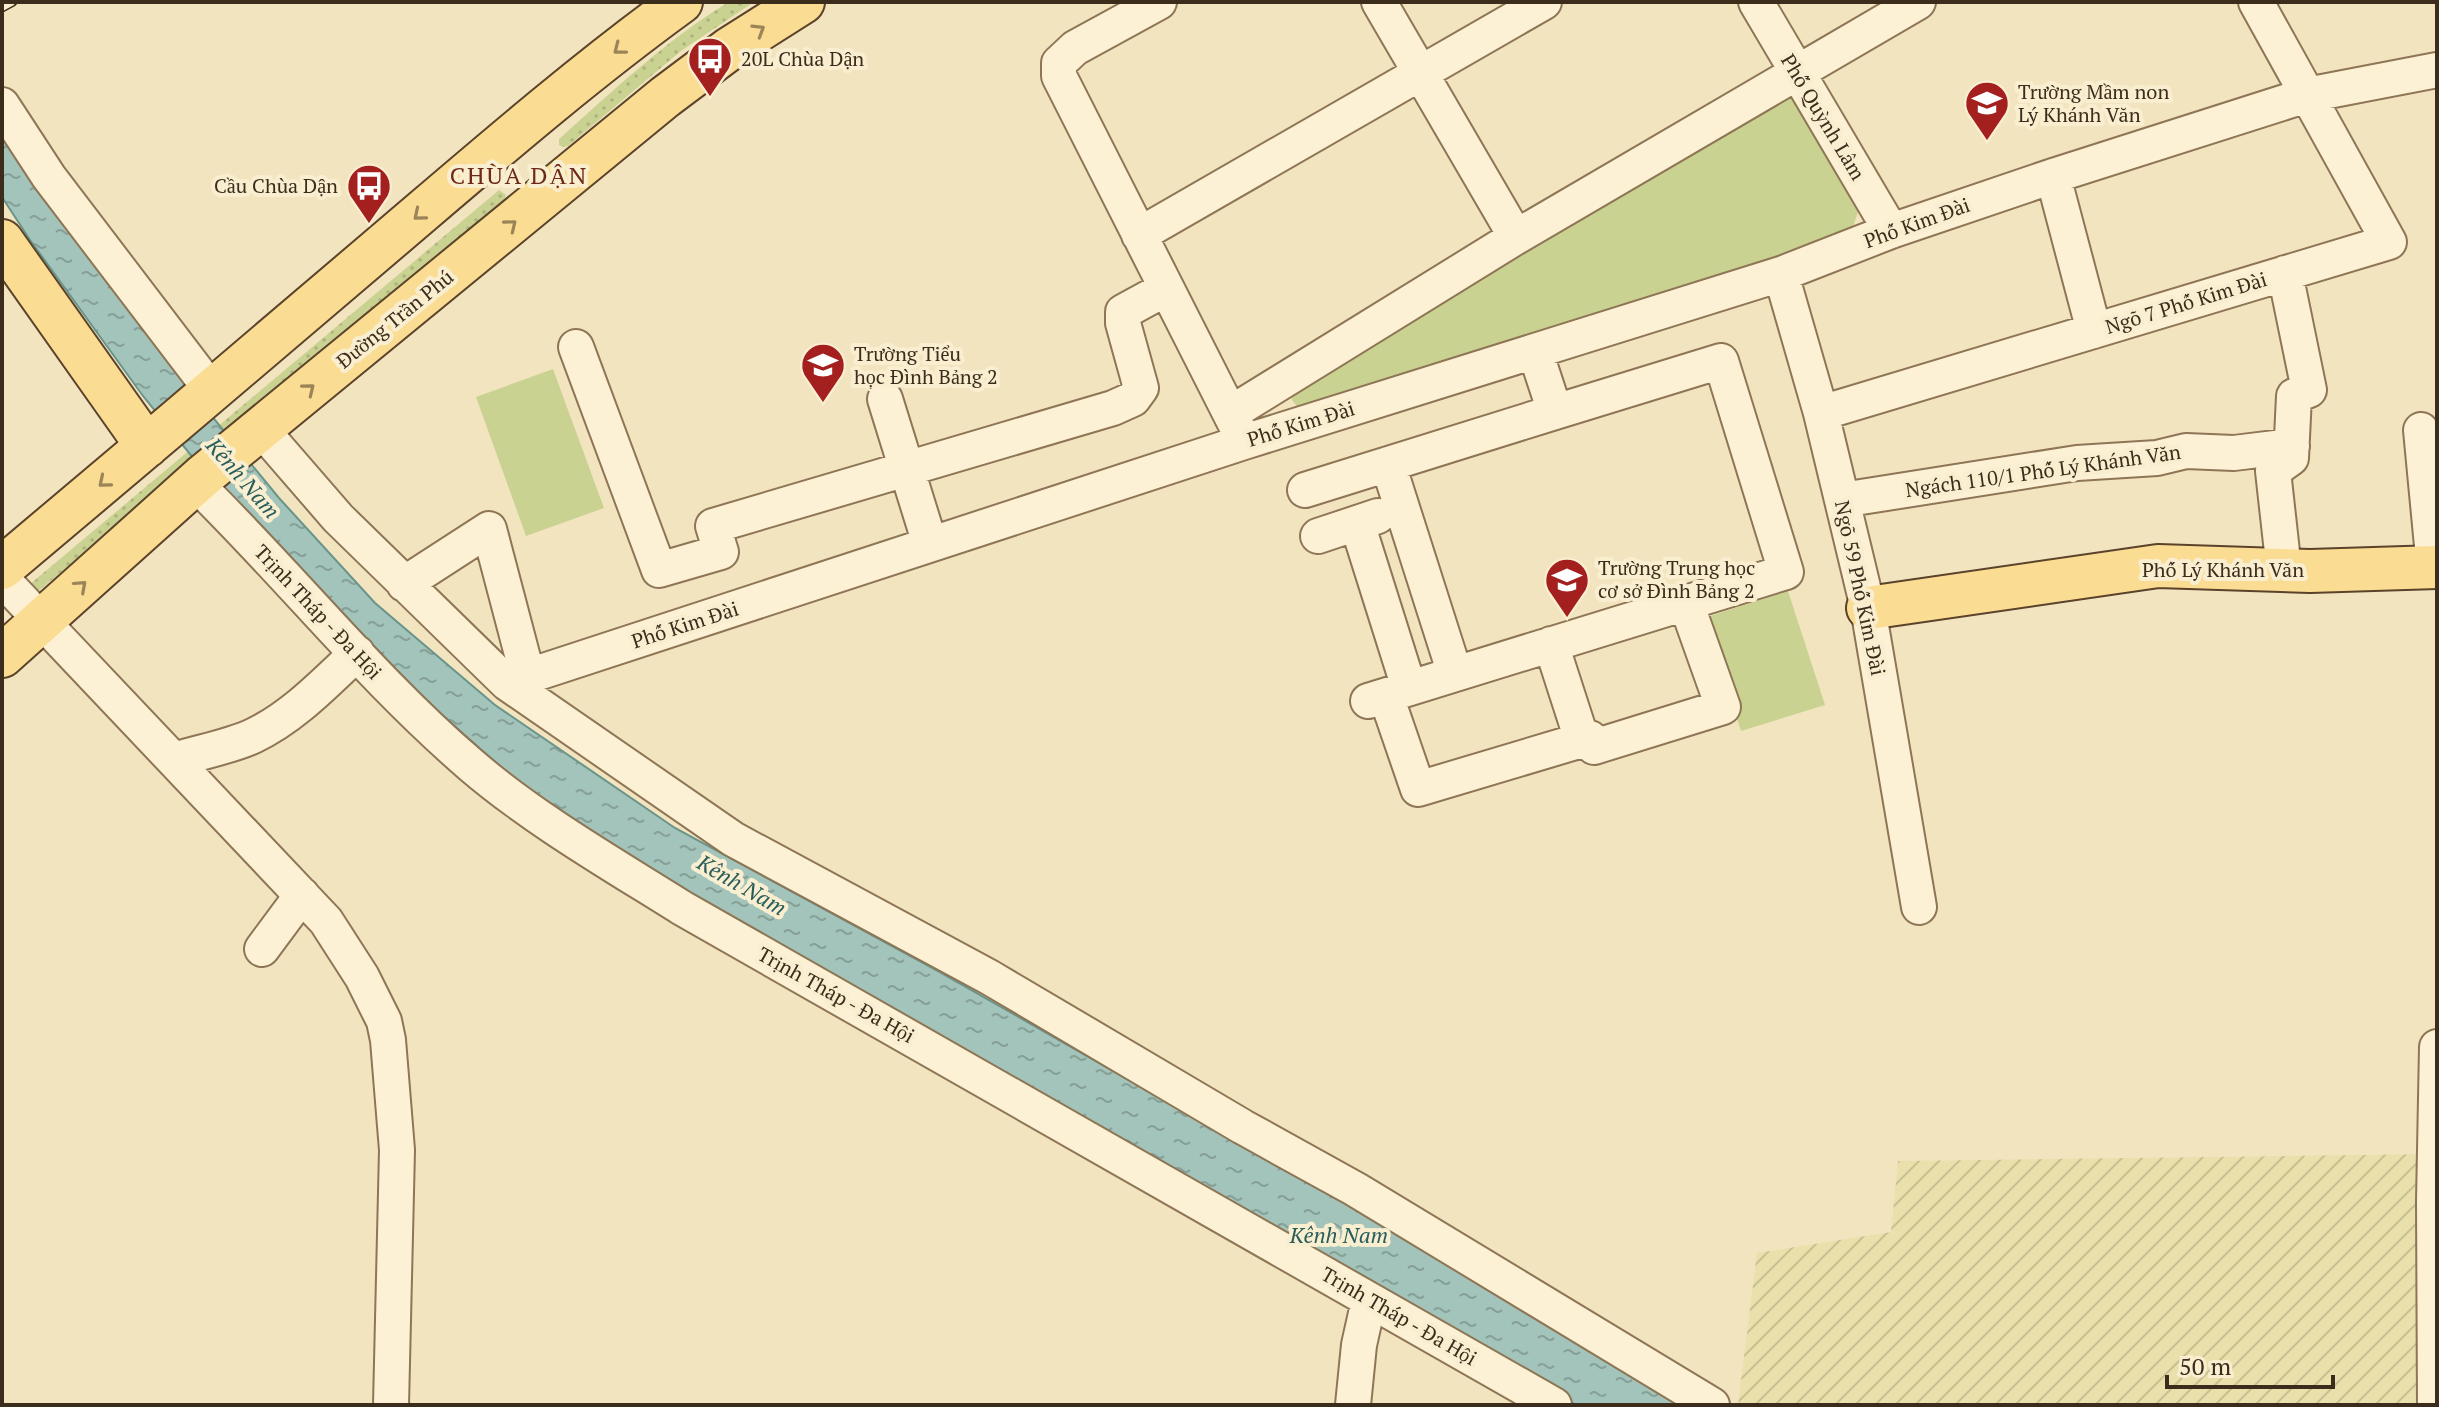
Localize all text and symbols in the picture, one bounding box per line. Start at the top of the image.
one-way arrow [750,24,765,39]
bus stop icon: 20L Chùa Dận [686,35,734,98]
one-way arrow [614,39,628,54]
place label: 20L Chùa Dận [741,45,864,72]
street label: Phố Quỳnh Lâm [1775,49,1872,185]
place label: Trường Mầm non Lý Khánh Văn [2018,78,2169,128]
school or university icon: Trường Mầm non Lý Khánh Văn [1963,79,2011,142]
district label: CHÙA DẬN [450,159,588,191]
bus stop icon: Cầu Chùa Dận [345,162,393,225]
place label: Cầu Chùa Dận [214,172,338,199]
street label: Phố Kim Đài [1860,191,1974,254]
one-way arrow [413,205,428,220]
one-way arrow [502,220,516,235]
street label: Đường Trần Phú [331,263,459,374]
street label: Ngõ 7 Phố Kim Đài [2102,265,2270,340]
place label: Trường Tiểu học Đình Bảng 2 [854,340,998,390]
school or university icon: Trường Tiểu học Đình Bảng 2 [799,341,847,404]
one-way arrow [300,384,314,399]
street label: Phố Kim Đài [1244,394,1358,453]
water label: Kênh Nam [200,430,287,524]
street label: Ngách 110/1 Phố Lý Khánh Văn [1904,438,2182,503]
one-way arrow [99,472,113,487]
street label: Ngõ 59 Phố Kim Đài [1829,498,1892,678]
street label: Trịnh Tháp - Đa Hội [249,538,388,685]
place label: Trường Trung học cơ sở Đình Bảng 2 [1598,554,1755,604]
school or university icon: Trường Trung học cơ sở Đình Bảng 2 [1543,556,1591,619]
street label: Phố Lý Khánh Văn [2142,556,2304,583]
one-way arrow [72,581,87,595]
street label: Phố Kim Đài [628,595,742,655]
water label: Kênh Nam [692,847,792,922]
street label: Trịnh Tháp - Đa Hội [753,940,919,1049]
water label: Kênh Nam [1289,1220,1388,1249]
street label: Trịnh Tháp - Đa Hội [1317,1260,1482,1371]
scale bar [2167,1339,2333,1389]
text: 50 m [2179,1350,2231,1382]

